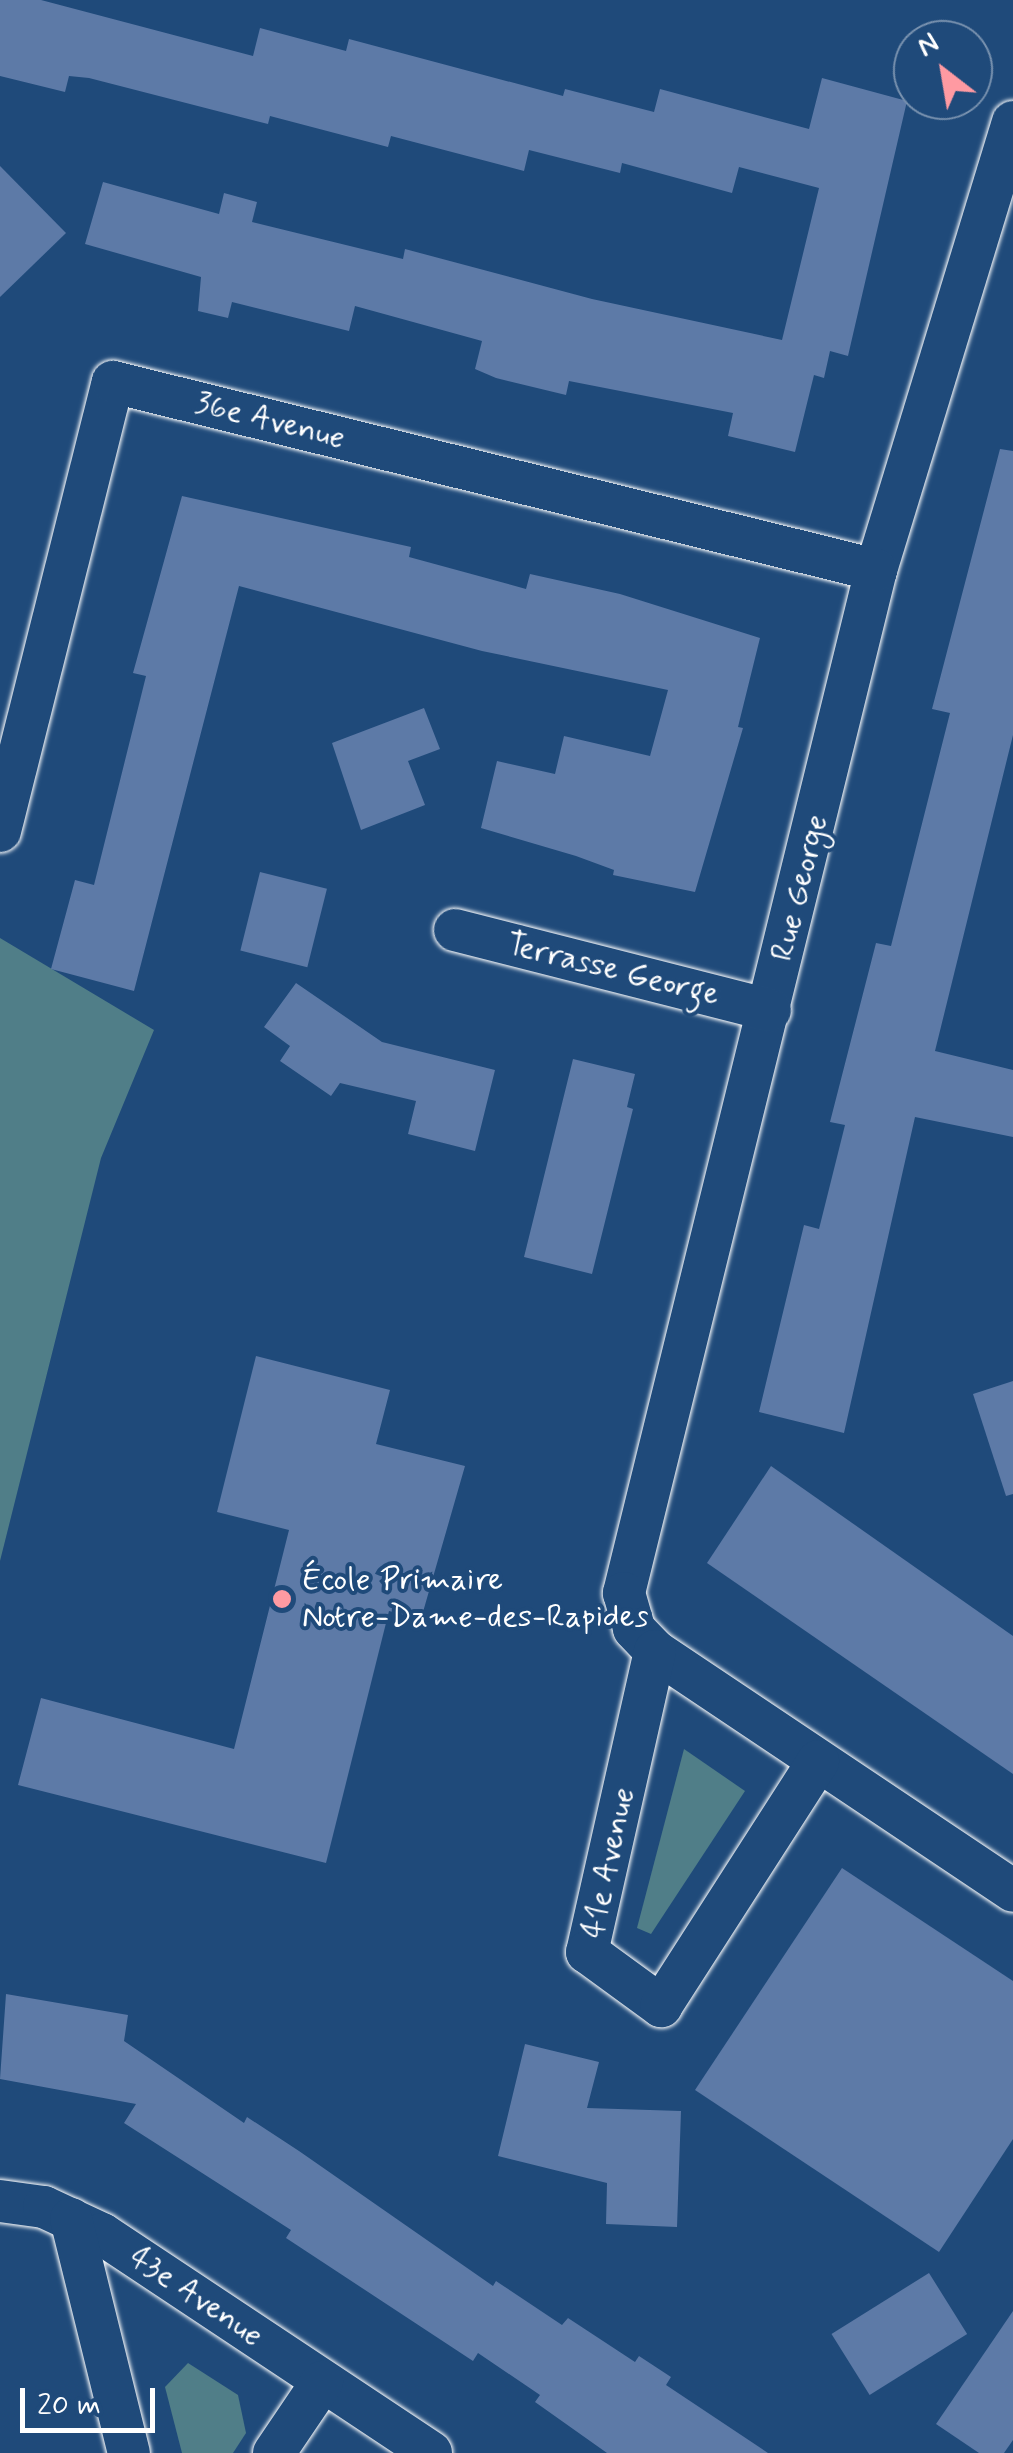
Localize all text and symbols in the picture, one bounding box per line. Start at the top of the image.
north arrow [893,20,993,120]
text: N [911,25,946,66]
street label: 36e Avenue [189,383,351,459]
street label: Rue George [763,810,837,966]
street label: Terrasse George [503,925,723,1015]
place label: École Primaire Notre-Dame-des-Rapides [302,1562,649,1637]
marker: École Primaire Notre-Dame-des-Rapides [271,1588,293,1610]
street label: 41e Avenue [574,1782,644,1944]
street label: 43e Avenue [120,2237,272,2357]
scale bar [25,2368,160,2430]
text: 20 m [37,2386,101,2425]

